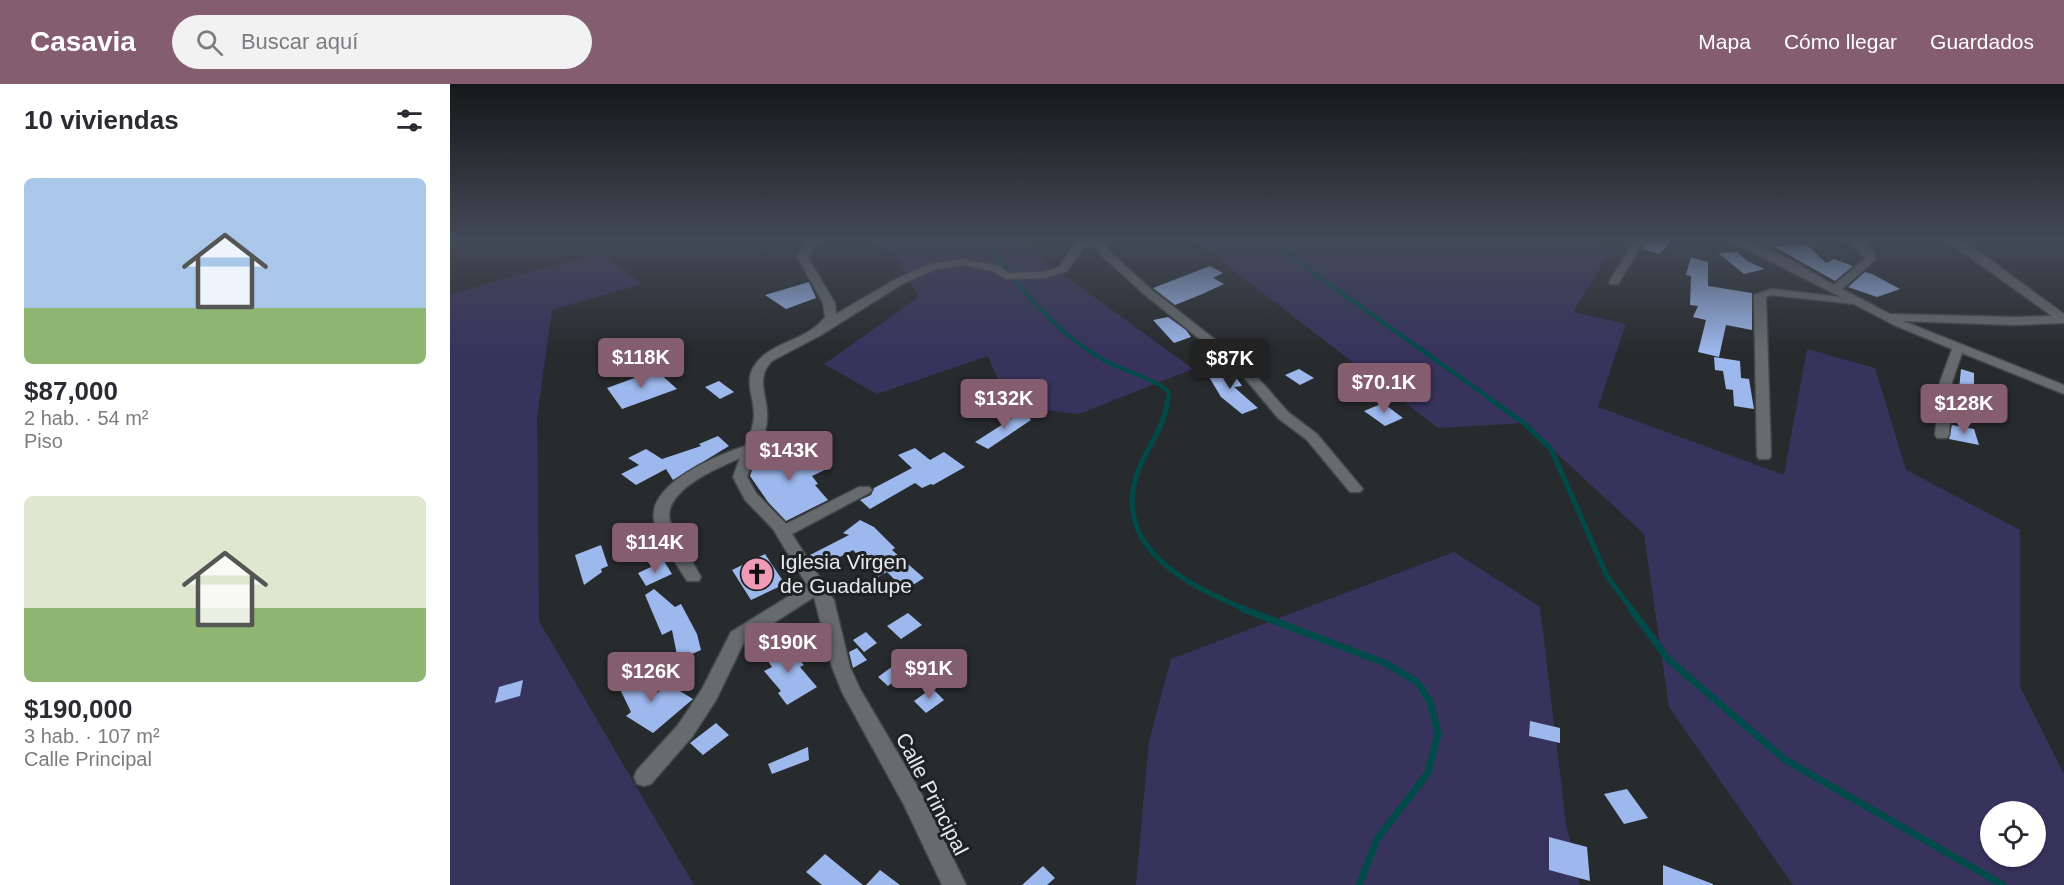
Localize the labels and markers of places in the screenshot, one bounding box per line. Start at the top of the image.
pin: $118K [599,338,683,389]
pin: $87K [1194,339,1266,390]
pin: $70.1K [1335,363,1433,414]
pin: $132K [962,379,1046,430]
pin: $128K [1922,384,2006,435]
pin: $143K [747,431,831,482]
pin: $114K [613,523,697,574]
place label: Iglesia Virgen de Guadalupe [780,550,912,597]
church icon: Iglesia Virgen de Guadalupe [739,556,775,592]
pin: $190K [746,623,830,674]
pin: $91K [893,649,965,700]
pin: $126K [609,652,693,703]

